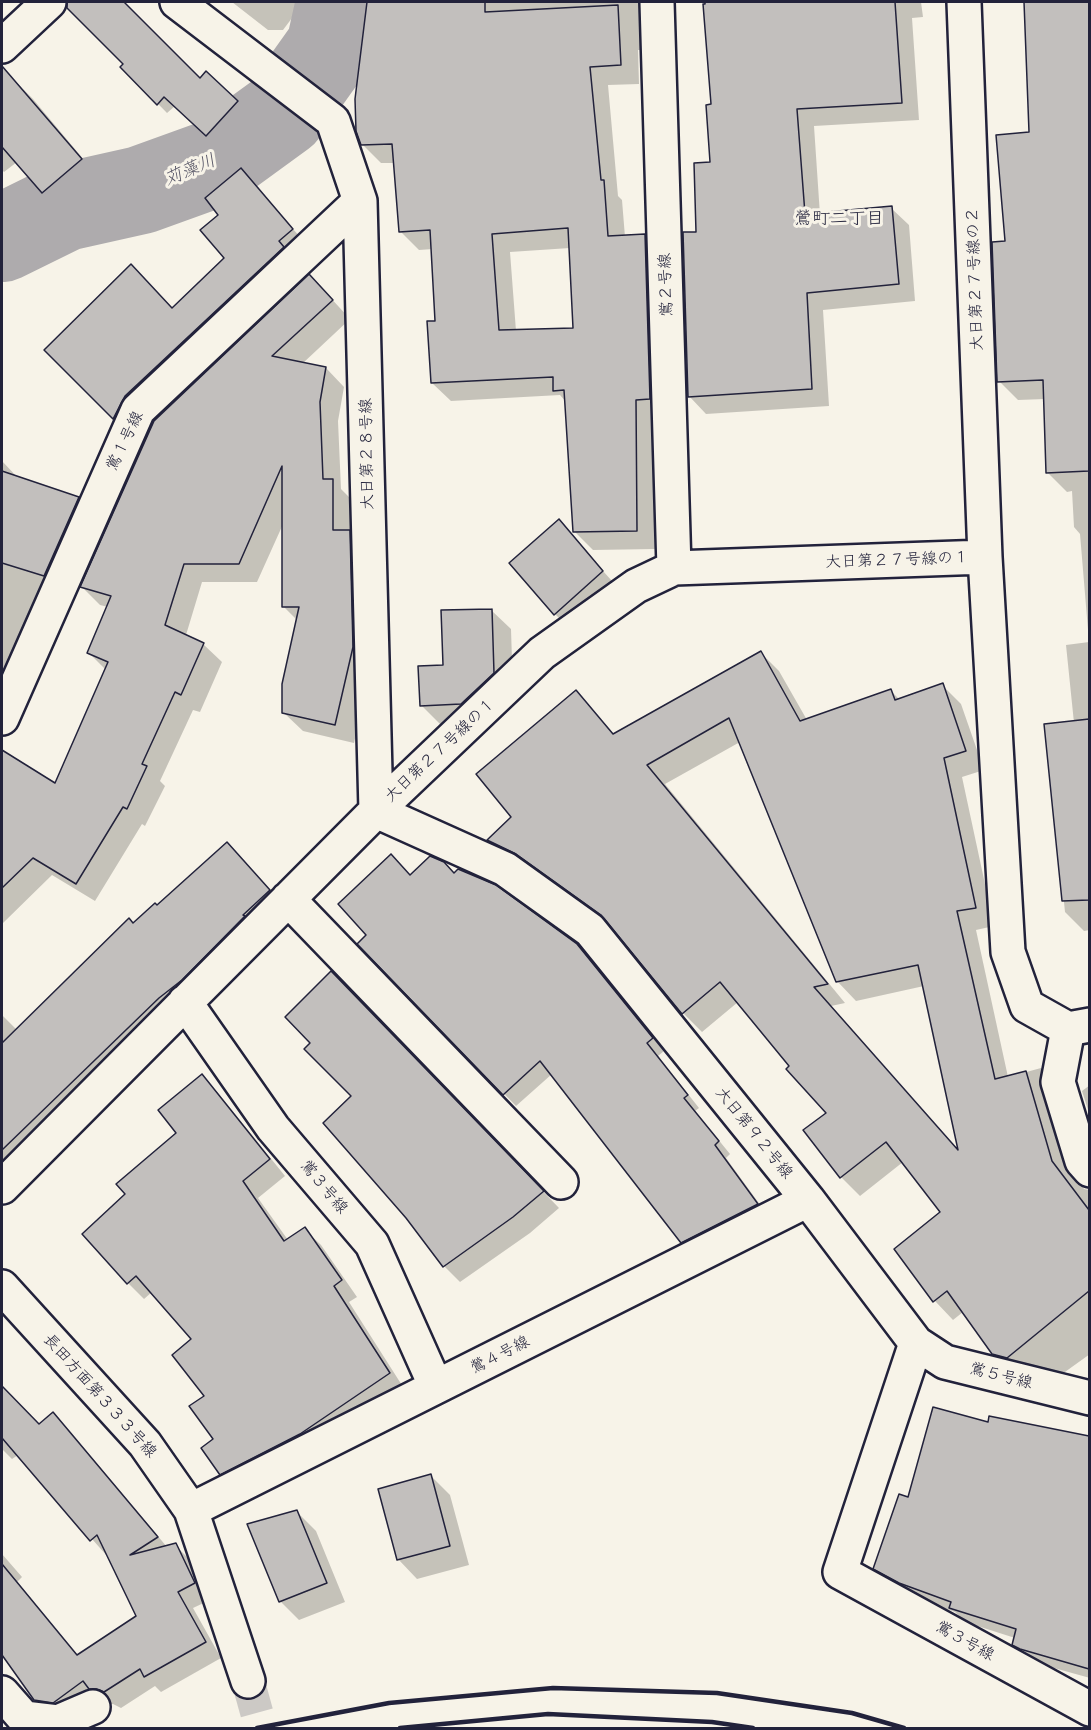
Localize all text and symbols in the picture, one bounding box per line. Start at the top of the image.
water label: 苅藻川 [161,150,219,190]
street label: 大日第２７号線の２ [963,207,987,351]
district label: 鶯町二丁目 [794,208,884,230]
street label: 鴬２号線 [655,253,677,317]
street label: 大日第２８号線 [356,398,378,510]
street label: 鴬１号線 [102,408,148,474]
street label: 大日第２７号線の１ [825,548,969,572]
street label: 大日第２７号線の１ [381,694,499,806]
street label: 大日第９２号線 [711,1083,797,1183]
street label: 鴬３号線 [296,1156,352,1218]
street label: 長田方面第３３３号線 [39,1330,161,1462]
street label: 鶯４号線 [467,1332,533,1378]
street label: 鴬５号線 [968,1359,1034,1393]
street label: 鴬３号線 [932,1617,998,1665]

